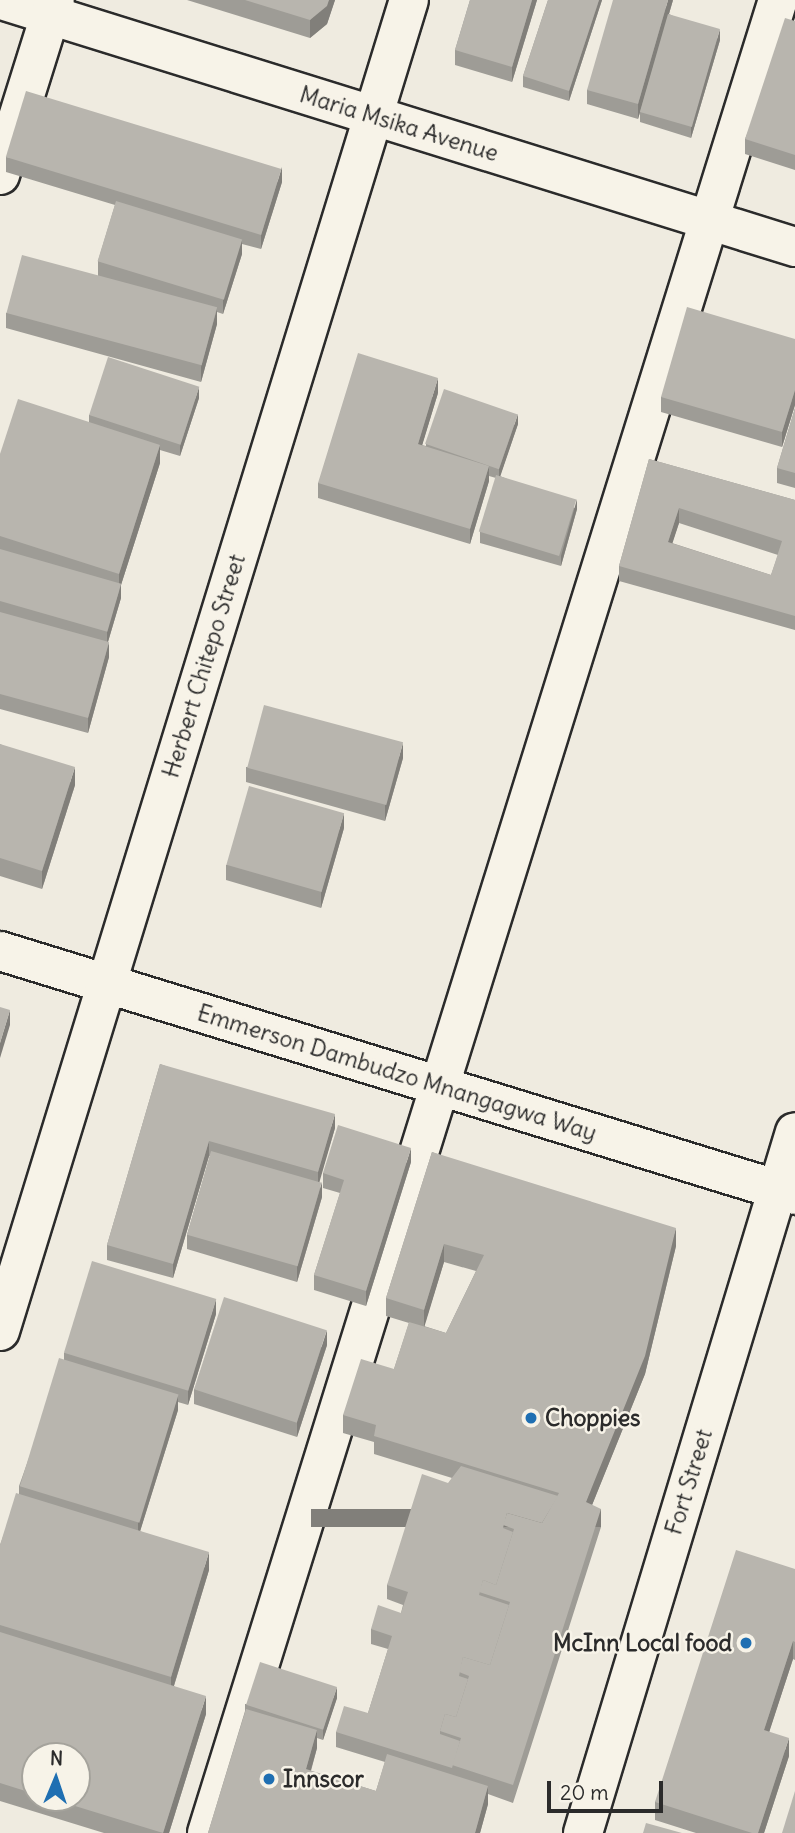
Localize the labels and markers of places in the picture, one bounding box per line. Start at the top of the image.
place label: Choppies [545,1404,641,1432]
marker: Choppies [523,1410,539,1426]
place label: McInn Local food [553,1629,732,1657]
marker: McInn Local food [738,1635,754,1651]
place label: Innscor [283,1765,364,1793]
marker: Innscor [261,1771,277,1787]

